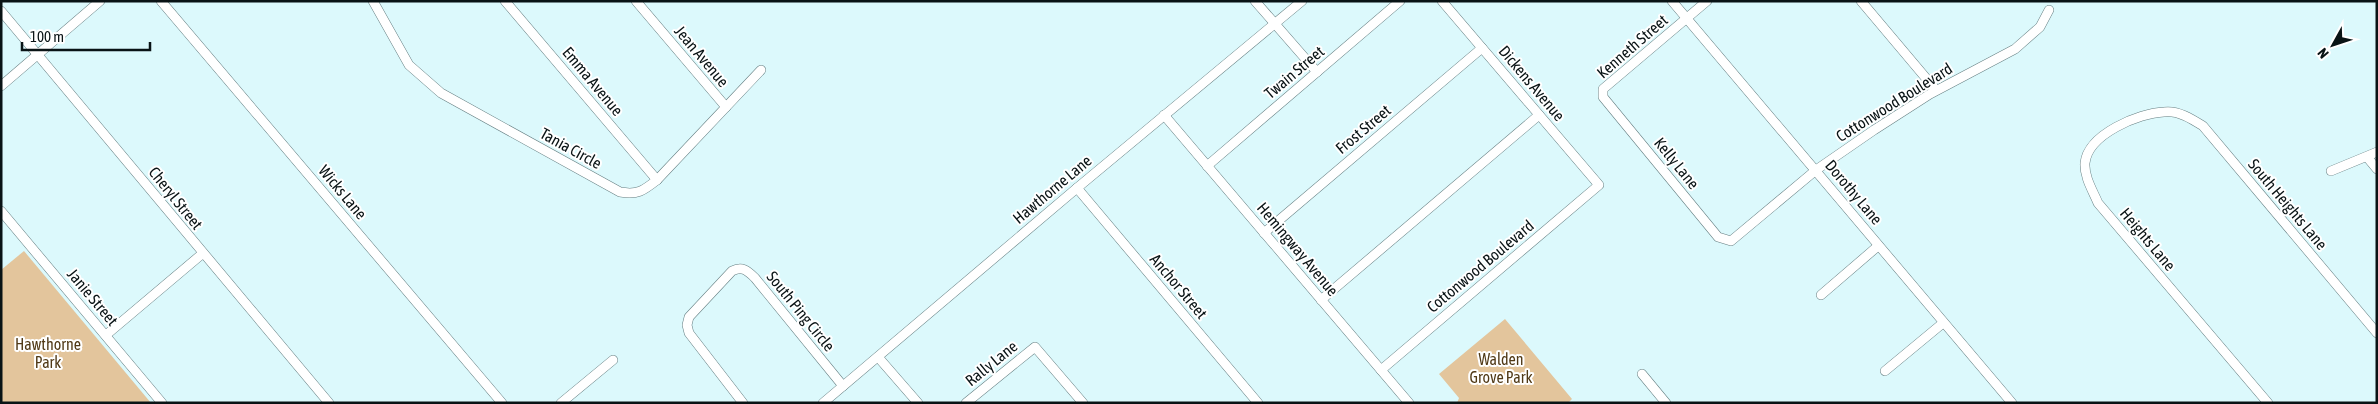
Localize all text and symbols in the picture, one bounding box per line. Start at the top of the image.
street label: Kenneth Street [1593,10,1671,81]
scale bar [22,20,150,52]
north arrow [2308,20,2358,70]
street label: Jean Avenue [671,22,733,90]
text: 100 m [30,28,64,45]
street label: Twain Street [1261,42,1328,102]
street label: Dickens Avenue [1495,42,1569,124]
street label: Emma Avenue [559,43,627,119]
text: N [2314,45,2332,62]
street label: Cottonwood Boulevard [1833,59,1955,145]
street label: Frost Street [1332,101,1394,157]
street label: Tania Circle [537,124,605,172]
street label: Kelly Lane [1650,134,1703,193]
street label: Hawthorne Lane [1009,151,1095,227]
street label: South Heights Lane [2244,155,2331,254]
street label: Dorothy Lane [1821,156,1886,229]
street label: Wicks Lane [315,161,371,223]
street label: Cheryl Street [145,163,207,234]
street label: Hemingway Avenue [1253,199,1342,300]
street label: Heights Lane [2116,204,2179,275]
street label: Cottonwood Boulevard [1423,216,1537,316]
street label: Anchor Street [1147,250,1211,322]
street label: Janie Street [64,265,122,329]
street label: South Ping Circle [763,267,839,355]
park label: Hawthorne Park [15,335,81,371]
street label: Rally Lane [962,337,1021,390]
park label: Walden Grove Park [1469,350,1533,386]

